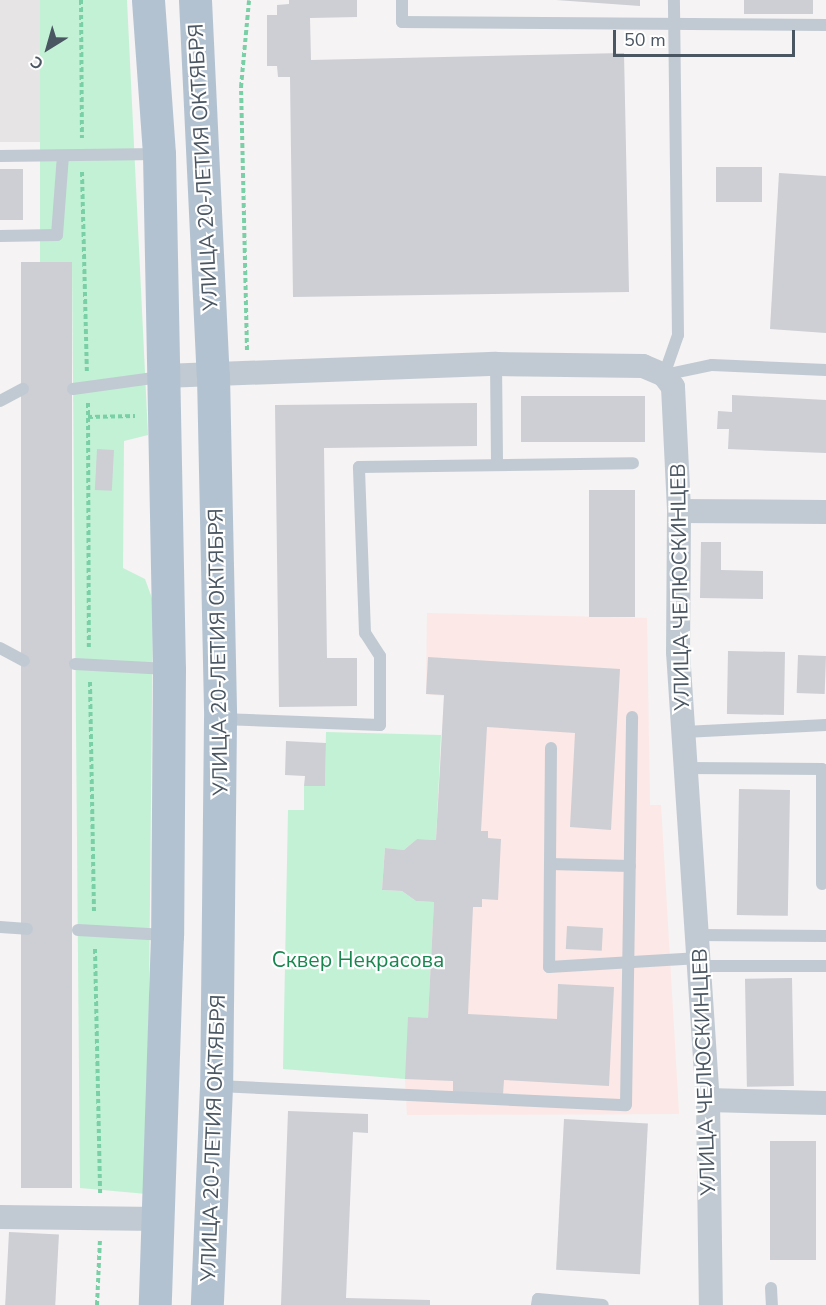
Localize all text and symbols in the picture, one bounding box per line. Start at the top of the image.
north arrow [18,18,78,78]
scale bar [616,18,798,56]
street label: УЛИЦА 20-ЛЕТИЯ ОКТЯБРЯ [183,23,223,311]
text: 50 m [624,28,666,52]
text: С [26,50,48,74]
street label: УЛИЦА ЧЕЛЮСКИНЦЕВ [665,463,695,711]
street label: УЛИЦА 20-ЛЕТИЯ ОКТЯБРЯ [203,508,233,796]
park label: Сквер Некрасова [272,947,444,973]
street label: УЛИЦА ЧЕЛЮСКИНЦЕВ [687,948,721,1196]
street label: УЛИЦА 20-ЛЕТИЯ ОКТЯБРЯ [195,994,231,1282]

